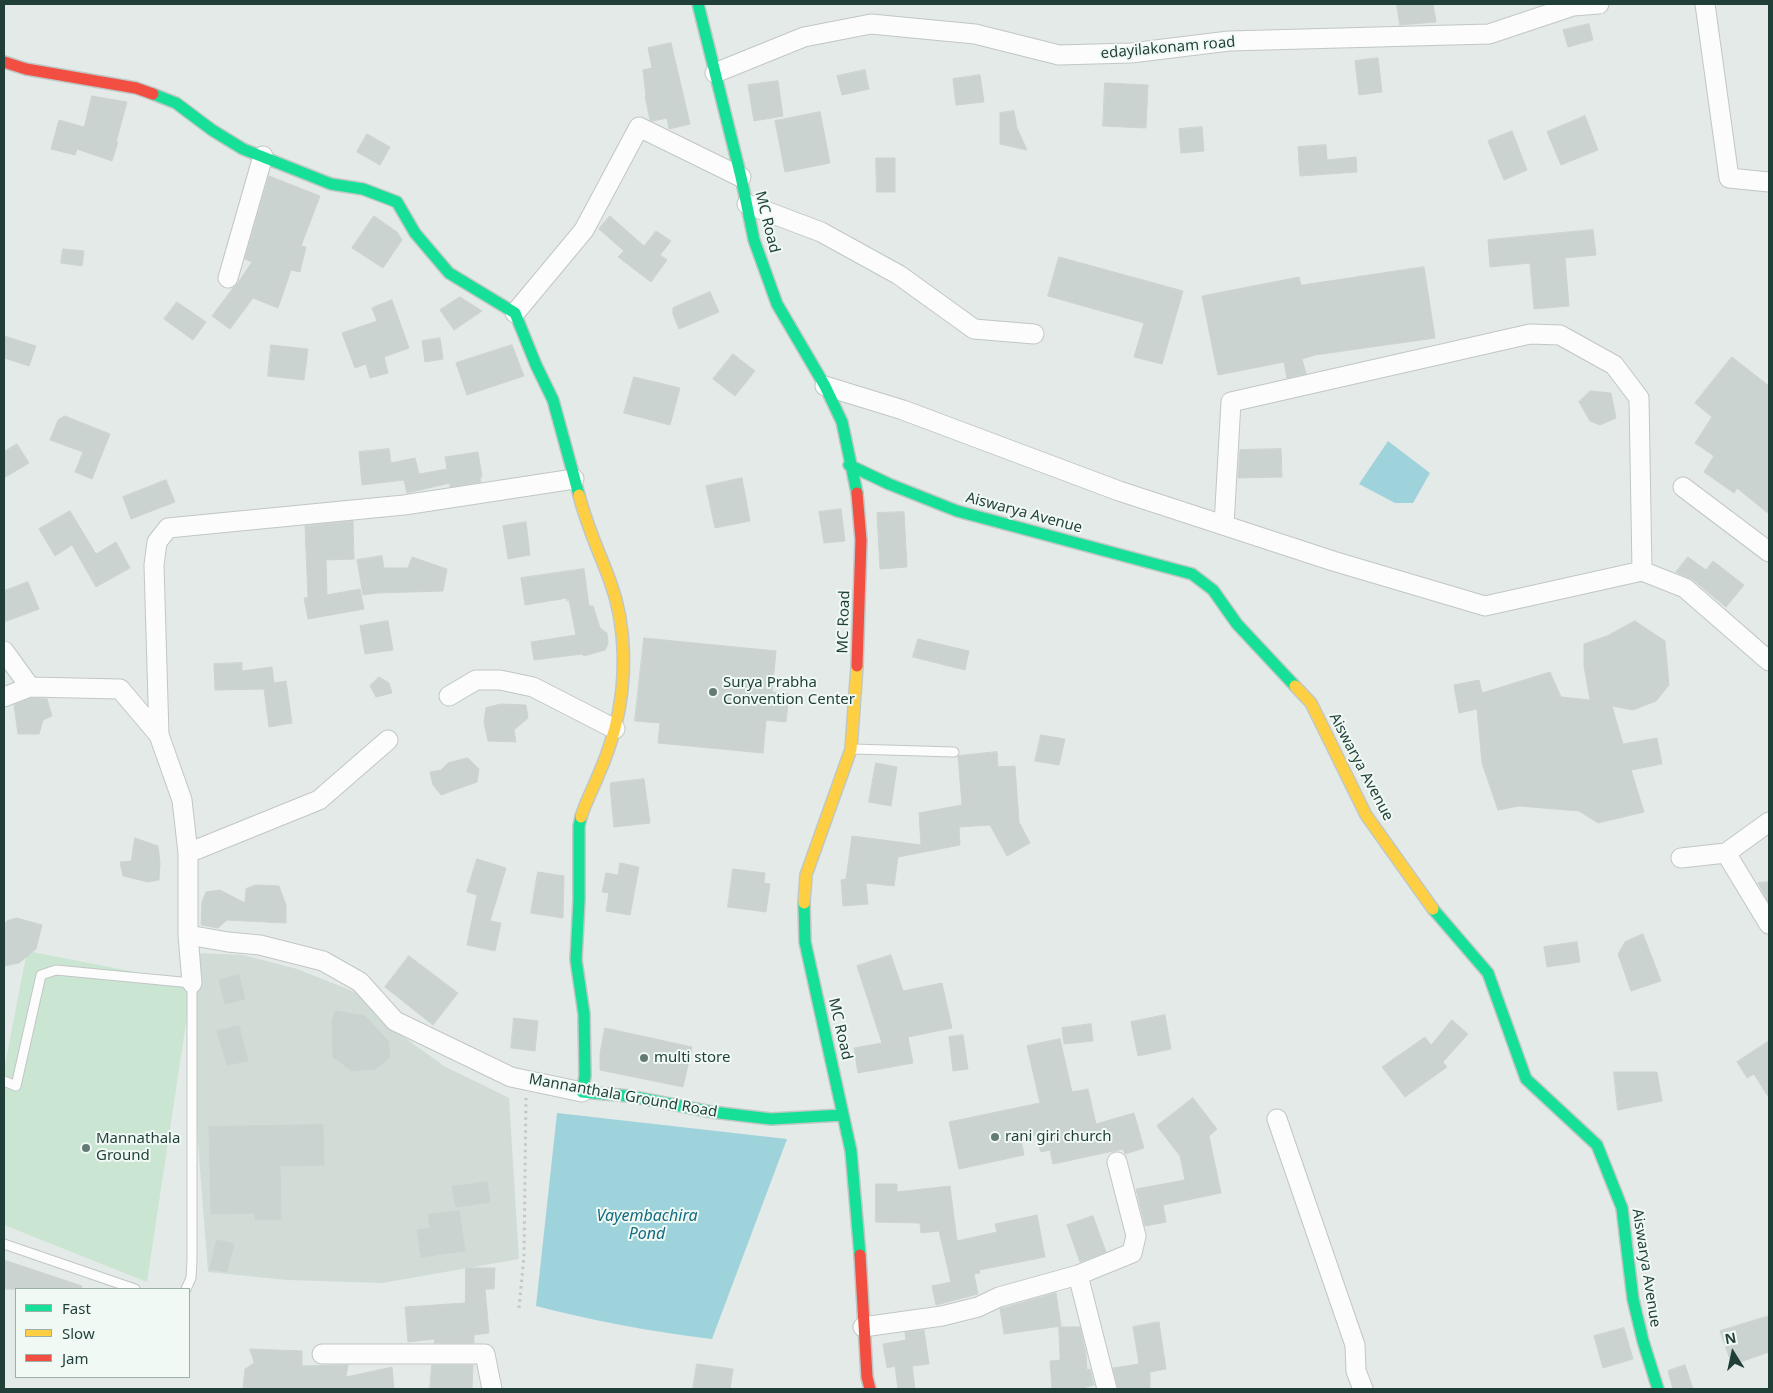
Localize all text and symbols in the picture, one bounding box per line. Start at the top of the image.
street label: edayilakonam road [1100,33,1236,63]
street label: MC Road [751,189,783,255]
street label: Aiswarya Avenue [964,489,1084,537]
street label: MC Road [834,590,854,654]
place label: Surya Prabha Convention Center [723,674,855,709]
marker: Surya Prabha Convention Center [707,686,719,698]
street label: Aiswarya Avenue [1325,710,1397,824]
street label: MC Road [824,996,856,1062]
place label: multi store [654,1049,730,1067]
marker: multi store [638,1052,650,1064]
street label: Mannanthala Ground Road [527,1071,719,1121]
place label: rani giri church [1005,1128,1112,1146]
place label: Mannathala Ground [96,1130,180,1165]
marker: rani giri church [989,1131,1001,1143]
marker: Mannathala Ground [80,1142,92,1154]
water label: Vayembachira Pond [596,1206,698,1244]
street label: Aiswarya Avenue [1628,1207,1664,1329]
legend [15,1288,190,1378]
text: Fast [62,1298,91,1318]
text: Slow [62,1323,95,1343]
text: N [1723,1327,1738,1348]
north arrow [1708,1328,1758,1378]
text: Jam [62,1348,89,1368]

